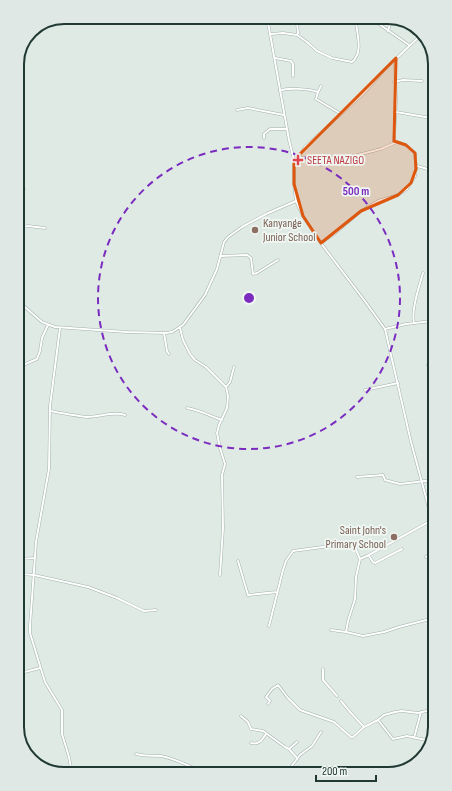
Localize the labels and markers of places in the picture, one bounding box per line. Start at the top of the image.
place label: SEETA NAZIGO [307,153,364,168]
marker: SEETA NAZIGO [292,154,304,166]
place label: Kanyange Junior School [262,216,315,245]
marker: Kanyange Junior School [250,225,260,235]
centre of rings [242,291,256,305]
place label: Saint John's Primary School [326,523,386,552]
marker: Saint John's Primary School [389,532,399,542]

